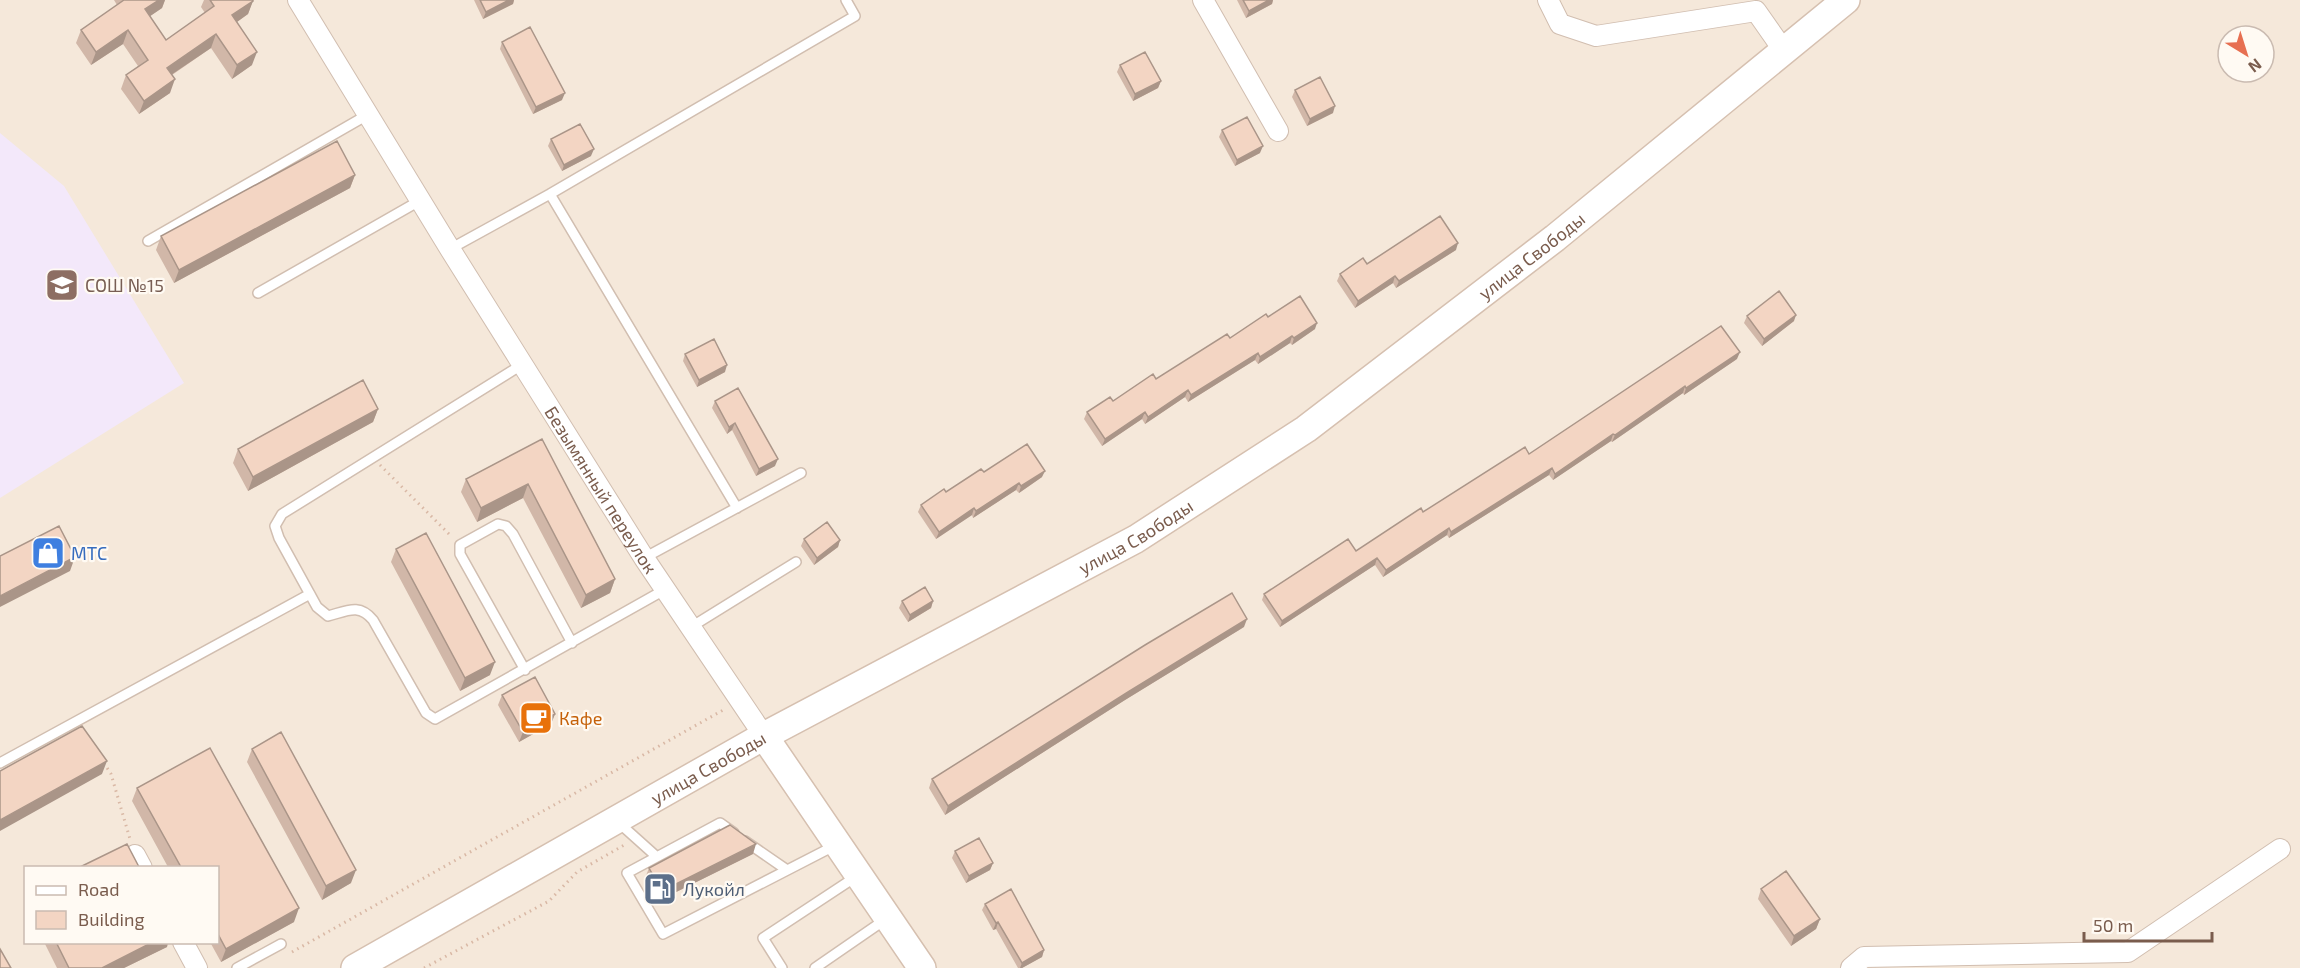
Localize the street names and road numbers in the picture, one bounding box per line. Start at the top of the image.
street label: улица Свободы [1474,207,1589,304]
street label: Безымянный переулок [540,402,662,578]
street label: улица Свободы [1075,494,1197,578]
street label: улица Свободы [647,726,770,809]

